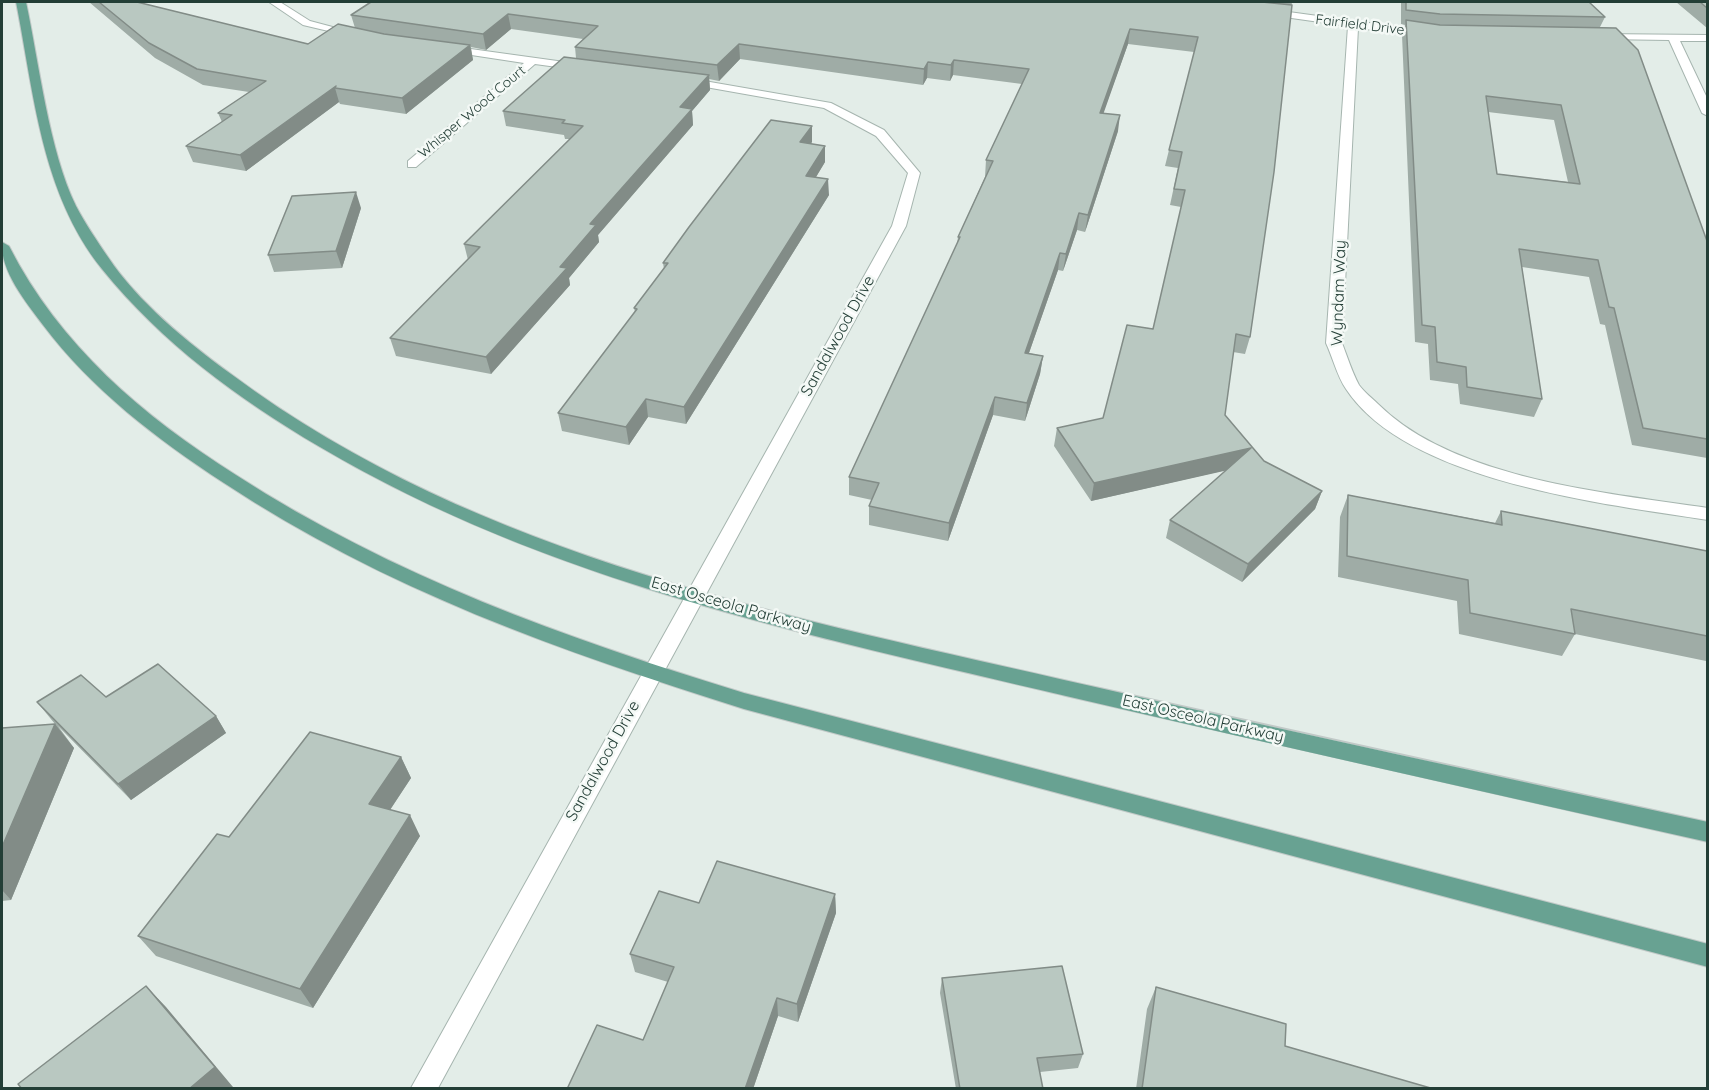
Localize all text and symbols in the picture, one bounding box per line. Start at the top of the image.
street label: Fairfield Drive [1315,11,1405,39]
street label: Whisper Wood Court [415,62,529,162]
street label: Wyndam Way [1328,240,1350,346]
street label: Sandalwood Drive [797,272,879,400]
street label: East Osceola Parkway [649,573,813,637]
street label: East Osceola Parkway [1120,691,1286,747]
street label: Sandalwood Drive [562,697,644,825]

